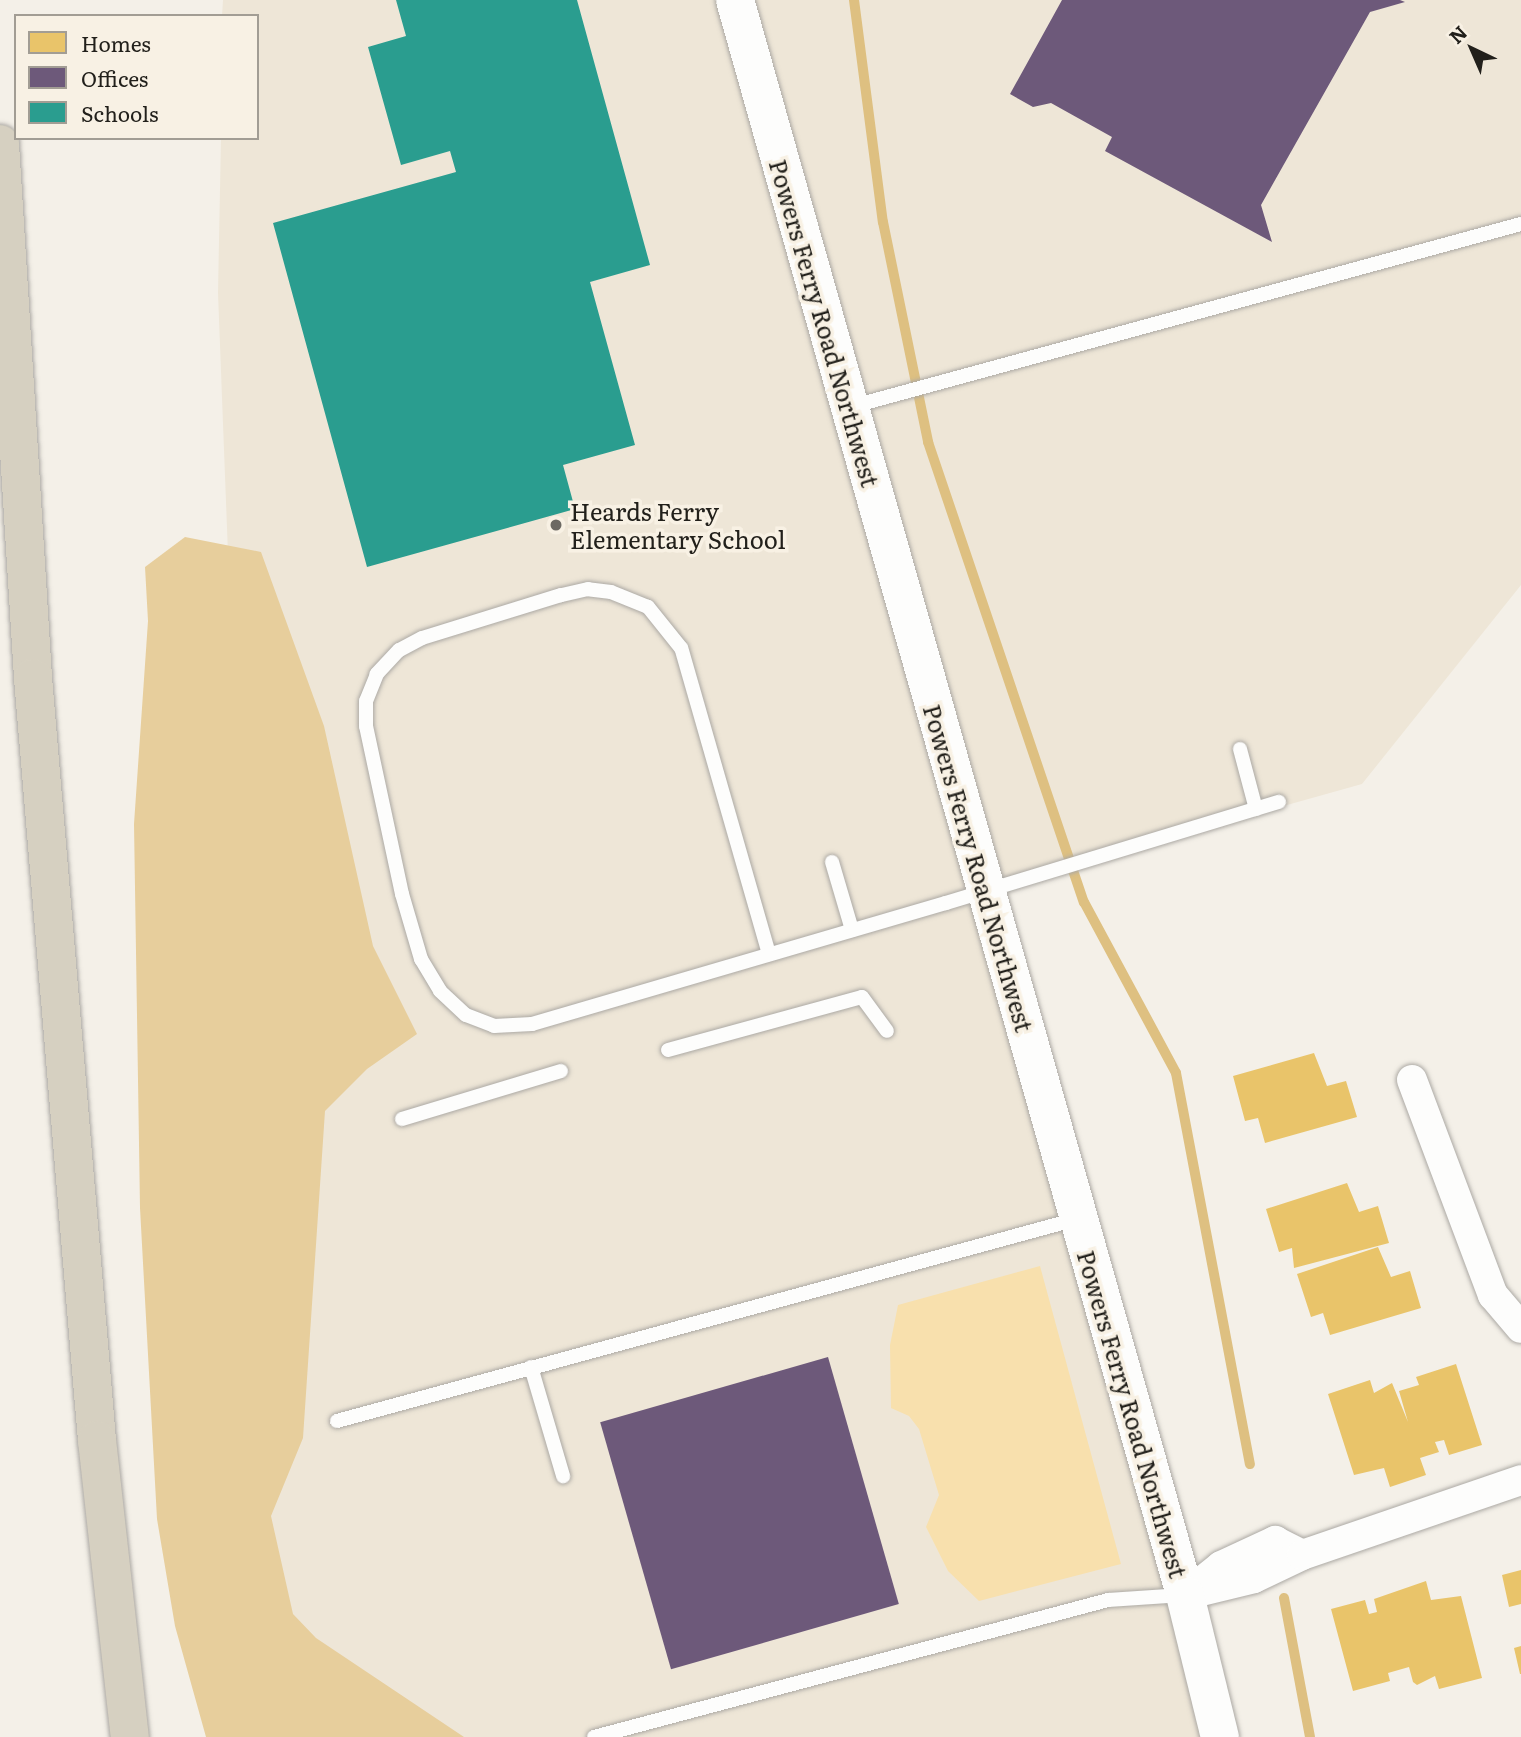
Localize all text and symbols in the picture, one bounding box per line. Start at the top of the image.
legend [14,14,259,140]
north arrow [1437,14,1507,84]
text: N [1442,18,1473,50]
text: Homes [81,27,151,58]
text: Offices [81,62,148,93]
text: Schools [81,97,159,128]
street label: Powers Ferry Road Northwest [764,156,886,490]
place label: Heards Ferry Elementary School [570,497,786,553]
marker: Heards Ferry Elementary School [548,517,564,533]
street label: Powers Ferry Road Northwest [918,701,1040,1035]
street label: Powers Ferry Road Northwest [1072,1247,1194,1581]

